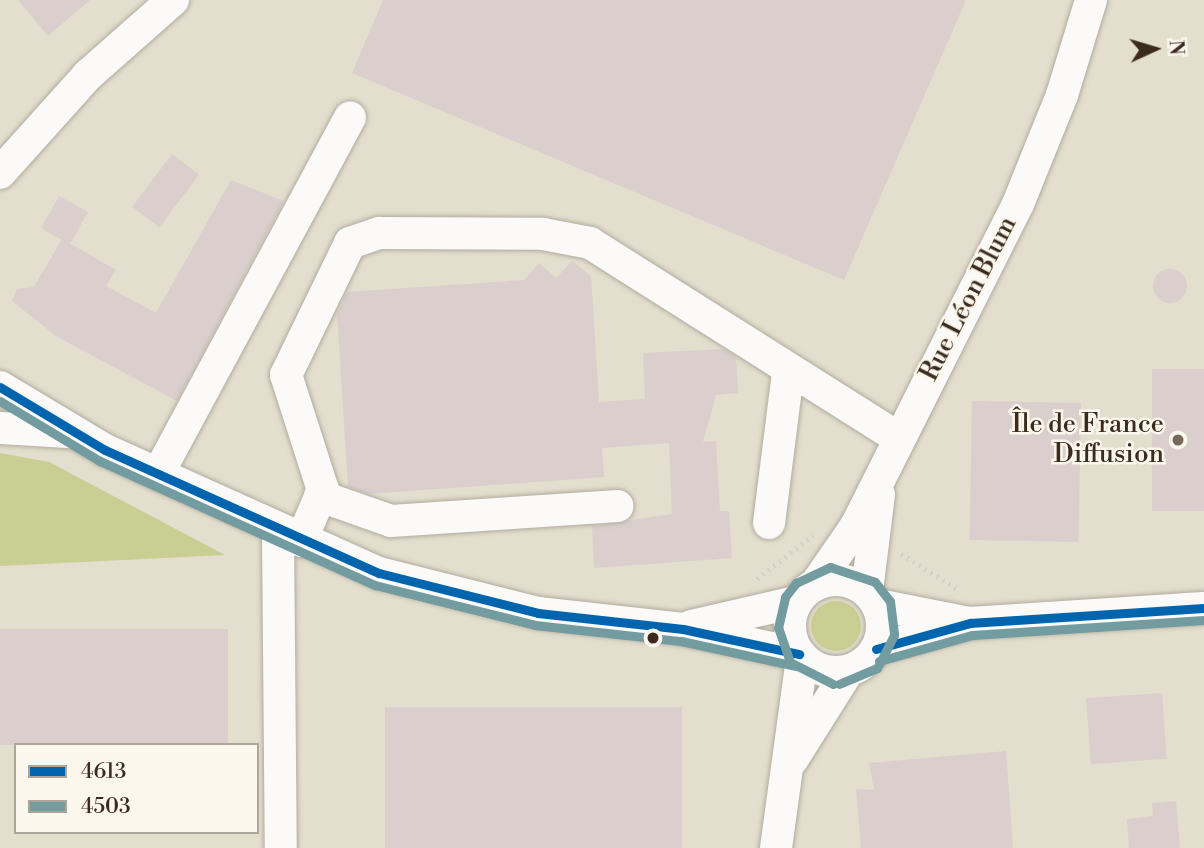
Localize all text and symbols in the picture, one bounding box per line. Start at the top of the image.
north arrow [1120,14,1190,84]
text: N [1163,39,1188,56]
street label: Rue Léon Blum [914,211,1024,387]
place label: Île de France Diffusion [1012,409,1164,471]
marker: Île de France Diffusion [1170,432,1186,448]
unlabelled marker [646,631,660,645]
legend [14,743,259,834]
text: 4613 [81,759,126,785]
text: 4503 [81,794,131,820]

